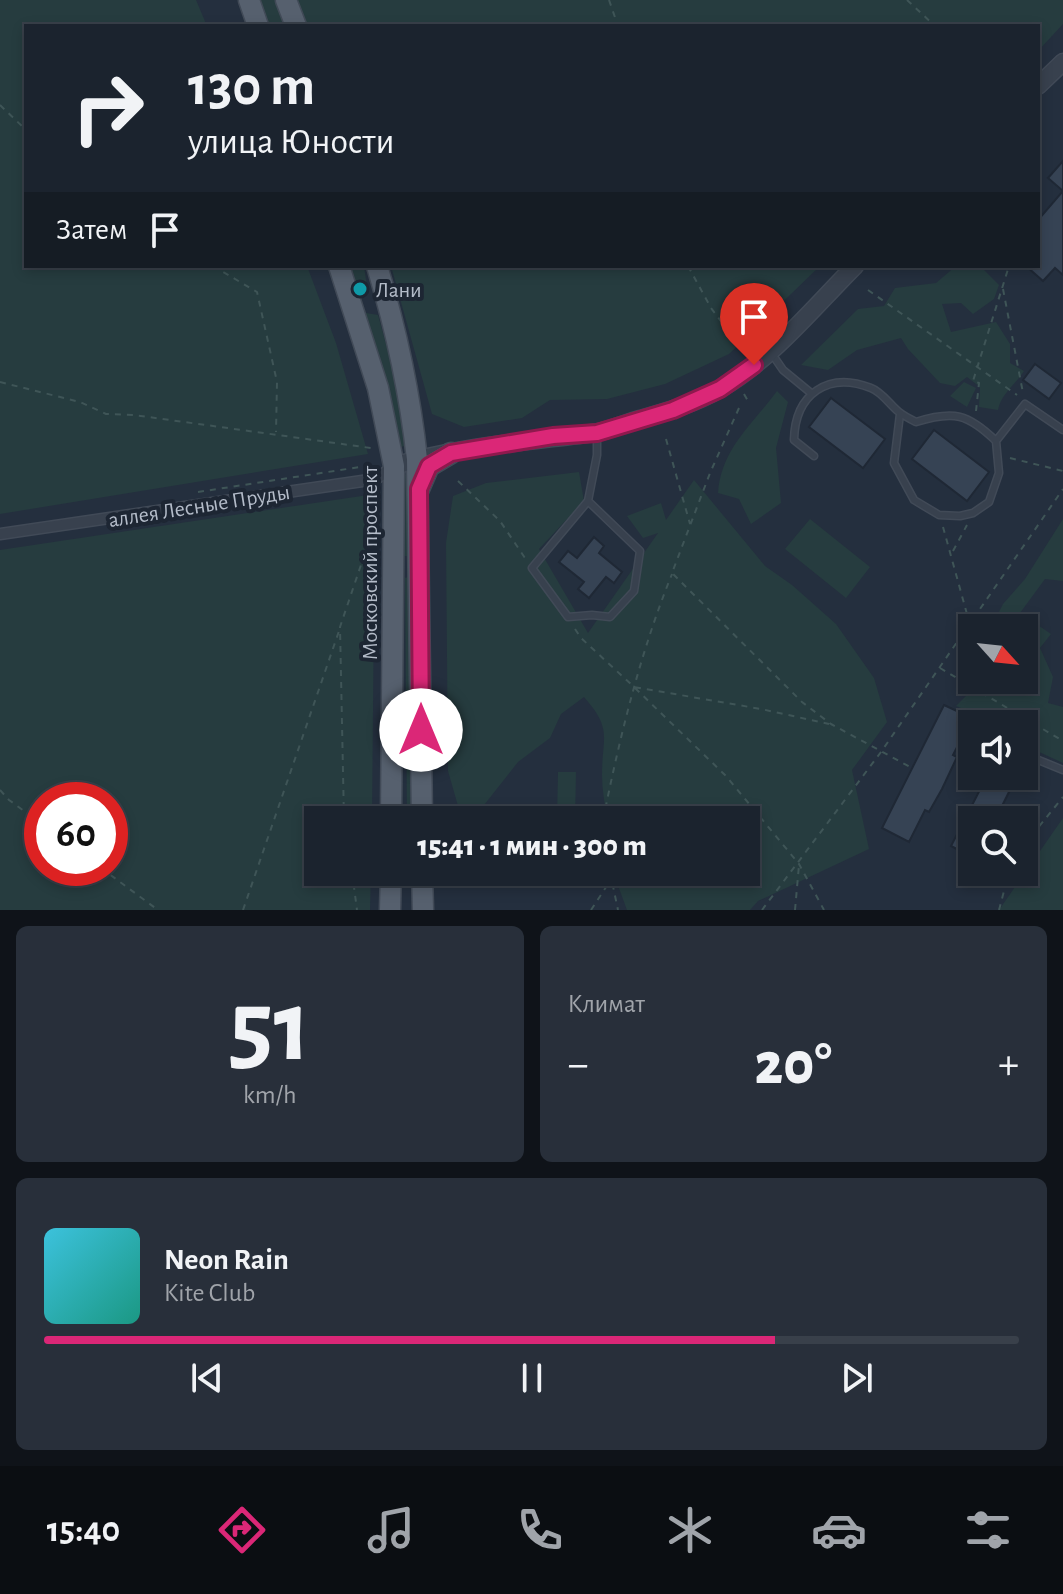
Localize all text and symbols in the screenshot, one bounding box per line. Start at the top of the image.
icon: right [56,56,160,160]
text: 130 m [188,59,315,115]
text: улица Юности [188,124,395,160]
icon: arrive [143,208,187,252]
text: Затем [56,215,127,245]
place label: Лани [376,279,422,301]
marker: Лани [351,280,369,298]
pin [720,283,788,365]
icon: arrive [732,295,776,339]
street label: Московский проспект [359,465,381,660]
street label: аллея Лесные Пруды [107,481,291,531]
north arrow [958,614,1038,694]
map controls [958,614,1038,886]
position arrow [379,688,463,772]
button: sound [958,710,1038,790]
speed limit sign: 60 [24,782,128,886]
button: search [958,806,1038,886]
text: 15:41 · 1 мин · 300 m [417,831,647,861]
text: 51 [229,976,311,1080]
text: Климат [568,991,645,1017]
text: 20° [755,1035,832,1095]
text: − [568,1043,589,1087]
text: + [998,1043,1019,1087]
text: km/h [243,1082,297,1108]
text: Neon Rain [164,1245,289,1275]
text: Kite Club [164,1280,255,1306]
icon: previous [185,1356,229,1400]
icon: pause [510,1356,554,1400]
icon: next [835,1356,879,1400]
icon: directions [214,1502,270,1558]
icon: music [363,1502,419,1558]
icon: phone [512,1502,568,1558]
icon: climate [662,1502,718,1558]
icon: car [811,1502,867,1558]
icon: filters [960,1502,1016,1558]
text: 15:40 [47,1512,120,1548]

